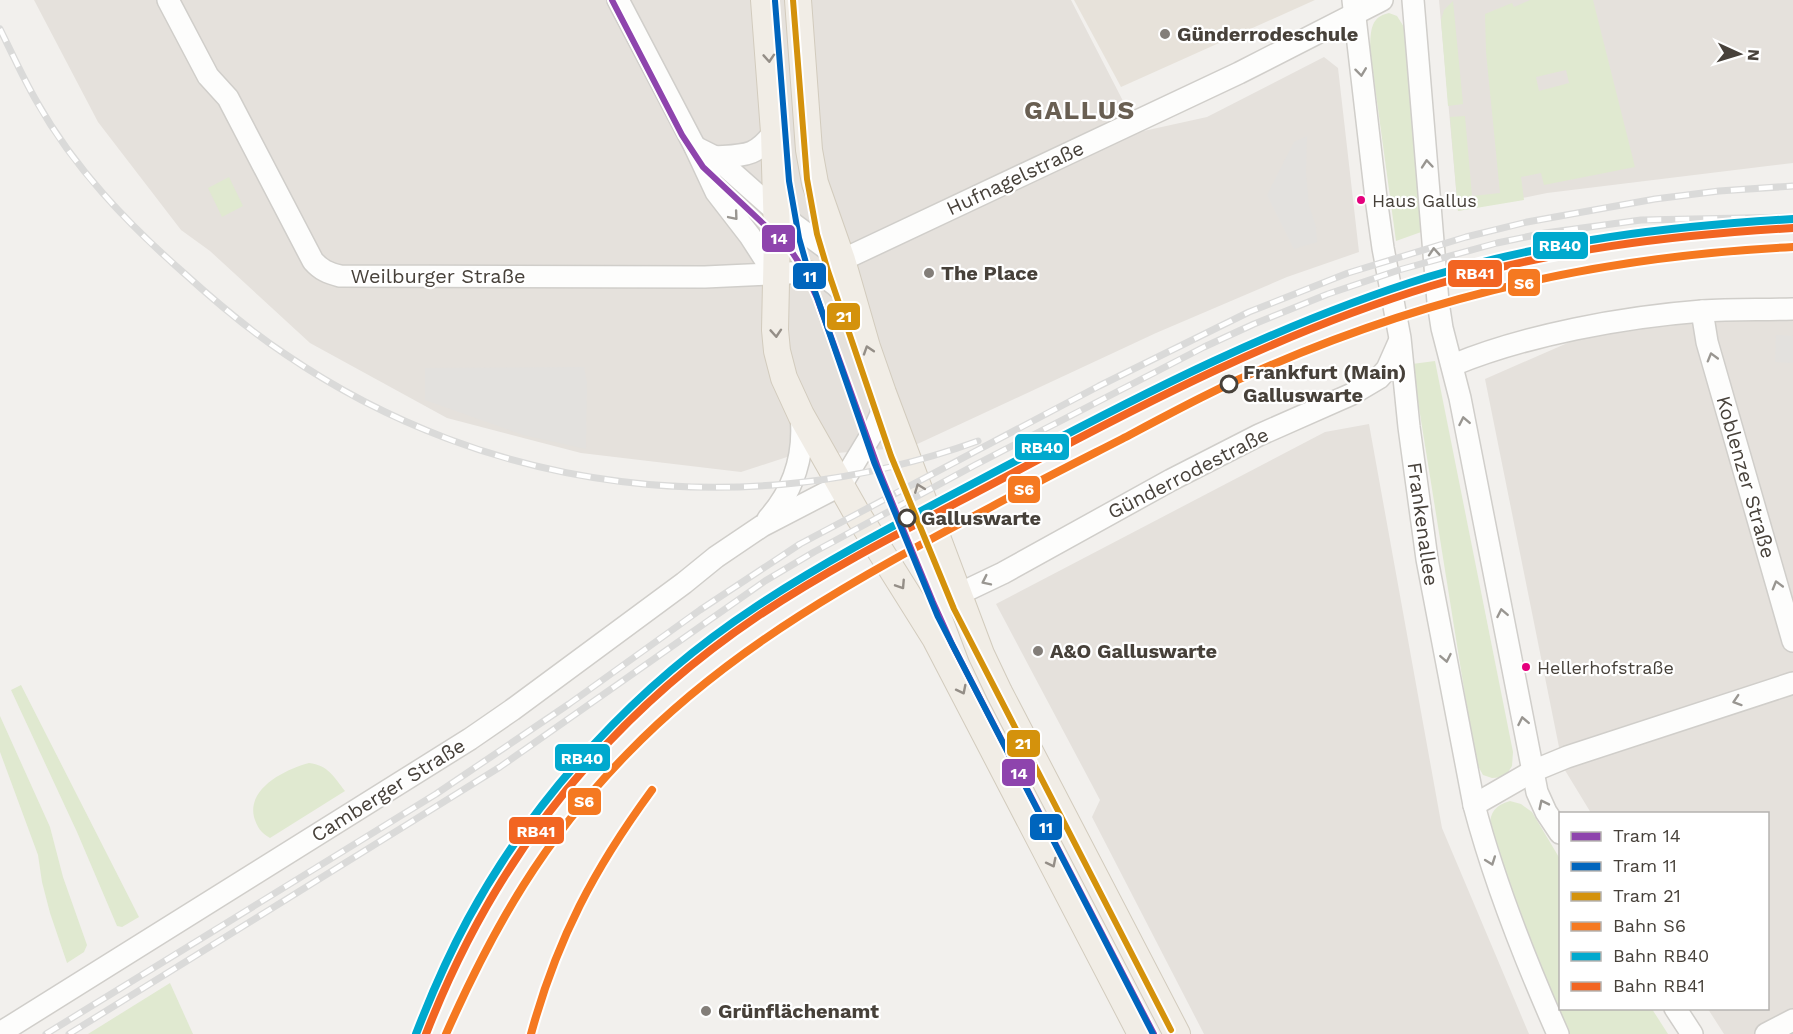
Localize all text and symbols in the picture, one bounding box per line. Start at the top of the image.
place label: Günderrodeschule [1177,22,1358,46]
north arrow [1709,24,1769,84]
marker: Günderrodeschule [1158,27,1172,41]
text: N [1744,48,1763,62]
one-way arrow [762,54,775,63]
one-way arrow [1354,67,1366,76]
district label: GALLUS [1024,95,1136,125]
street label: Hufnagelstraße [943,136,1087,220]
one-way arrow [1421,160,1434,169]
place label: Haus Gallus [1372,190,1477,211]
marker: Haus Gallus [1355,194,1367,206]
one-way arrow [727,209,738,220]
line badge: 14 [761,224,796,253]
text: 14 [770,229,788,248]
line badge: RB40 [1532,231,1589,260]
text: RB40 [1539,236,1581,255]
one-way arrow [1428,248,1441,257]
line badge: RB41 [1447,259,1503,288]
place label: The Place [941,261,1038,285]
line badge: 11 [792,262,827,290]
street label: Weilburger Straße [350,264,526,288]
text: RB41 [1456,264,1494,283]
marker: The Place [922,266,936,280]
text: 11 [803,267,817,286]
line badge: S6 [1507,268,1541,297]
text: S6 [1514,274,1534,293]
line badge: 21 [826,302,861,331]
text: 21 [836,307,852,326]
one-way arrow [769,329,782,338]
one-way arrow [863,345,875,356]
one-way arrow [1707,352,1719,363]
place label: Frankfurt (Main) Galluswarte [1243,360,1406,407]
marker: Frankfurt (Main) Galluswarte [1220,375,1238,393]
street label: Koblenzer Straße [1711,393,1781,561]
one-way arrow [1458,417,1471,427]
street label: Günderrodestraße [1104,422,1272,524]
line badge: RB40 [1014,433,1070,461]
text: RB40 [1021,438,1063,457]
street label: Frankenallee [1402,461,1444,587]
line badge: S6 [1007,475,1041,504]
text: S6 [1014,480,1034,499]
one-way arrow [913,483,926,494]
place label: Galluswarte [921,506,1041,530]
marker: Galluswarte [898,509,916,527]
one-way arrow [982,573,993,585]
one-way arrow [894,579,906,589]
one-way arrow [1772,580,1784,591]
one-way arrow [1496,608,1509,618]
place label: A&O Galluswarte [1050,639,1217,663]
marker: A&O Galluswarte [1031,644,1045,658]
one-way arrow [1439,653,1452,663]
place label: Hellerhofstraße [1537,657,1674,678]
marker: Hellerhofstraße [1520,661,1532,673]
one-way arrow [955,684,967,695]
one-way arrow [1732,694,1743,706]
one-way arrow [1517,716,1530,726]
line badge: 21 [1006,729,1041,758]
street label: Camberger Straße [307,733,469,847]
text: 21 [1015,734,1031,753]
line badge: RB40 [554,743,611,772]
text: RB40 [561,749,603,768]
line badge: 14 [1001,758,1036,787]
text: 14 [1010,764,1028,783]
line badge: S6 [567,787,602,816]
text: S6 [574,792,594,811]
one-way arrow [1538,799,1550,810]
legend [1559,812,1769,1010]
line badge: 11 [1029,813,1063,841]
line badge: RB41 [508,816,565,845]
text: 11 [1039,818,1053,837]
text: RB41 [517,822,555,841]
text: Tram 14 [1613,825,1681,846]
one-way arrow [1484,855,1497,865]
text: Tram 11 [1613,855,1677,876]
one-way arrow [1045,857,1057,868]
text: Tram 21 [1613,885,1681,906]
text: Bahn S6 [1613,915,1686,936]
text: Bahn RB40 [1613,945,1709,966]
text: Bahn RB41 [1613,975,1705,996]
place label: Grünflächenamt [718,999,879,1023]
marker: Grünflächenamt [699,1004,713,1018]

